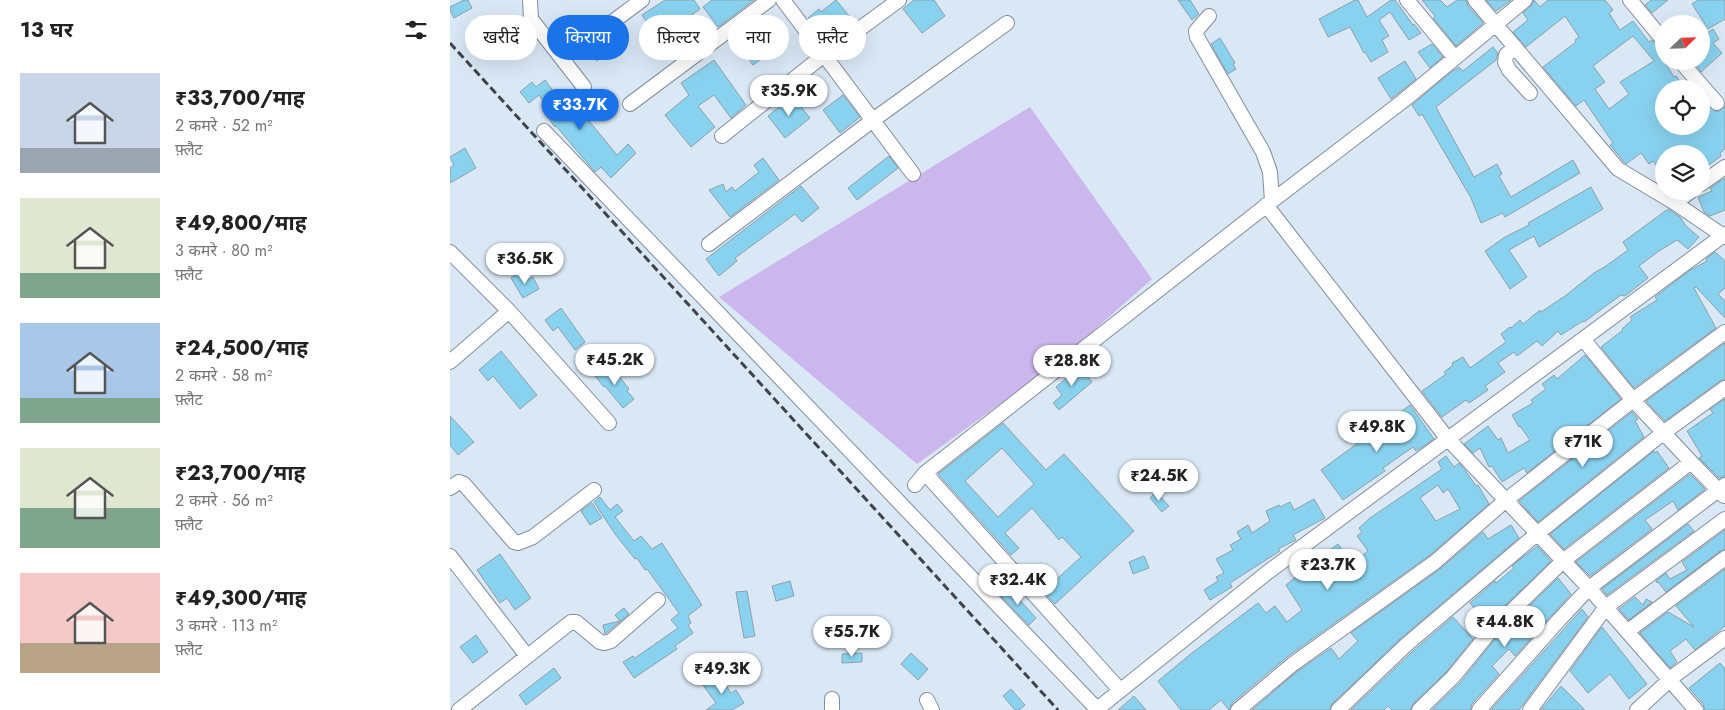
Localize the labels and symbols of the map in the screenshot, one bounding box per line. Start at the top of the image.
north arrow [1655,15,1710,70]
pin: ₹35.9K [748,74,830,117]
pin: ₹33.7K [539,88,621,131]
pin: ₹36.5K [484,242,566,285]
pin: ₹45.2K [574,344,656,386]
pin: ₹28.8K [1031,344,1113,387]
pin: ₹49.8K [1336,410,1418,453]
pin: ₹71K [1553,426,1613,468]
pin: ₹24.5K [1118,460,1200,502]
pin: ₹23.7K [1287,548,1369,591]
pin: ₹32.4K [977,564,1059,606]
pin: ₹44.8K [1464,606,1546,648]
pin: ₹55.7K [811,616,893,658]
pin: ₹49.3K [681,652,763,695]

